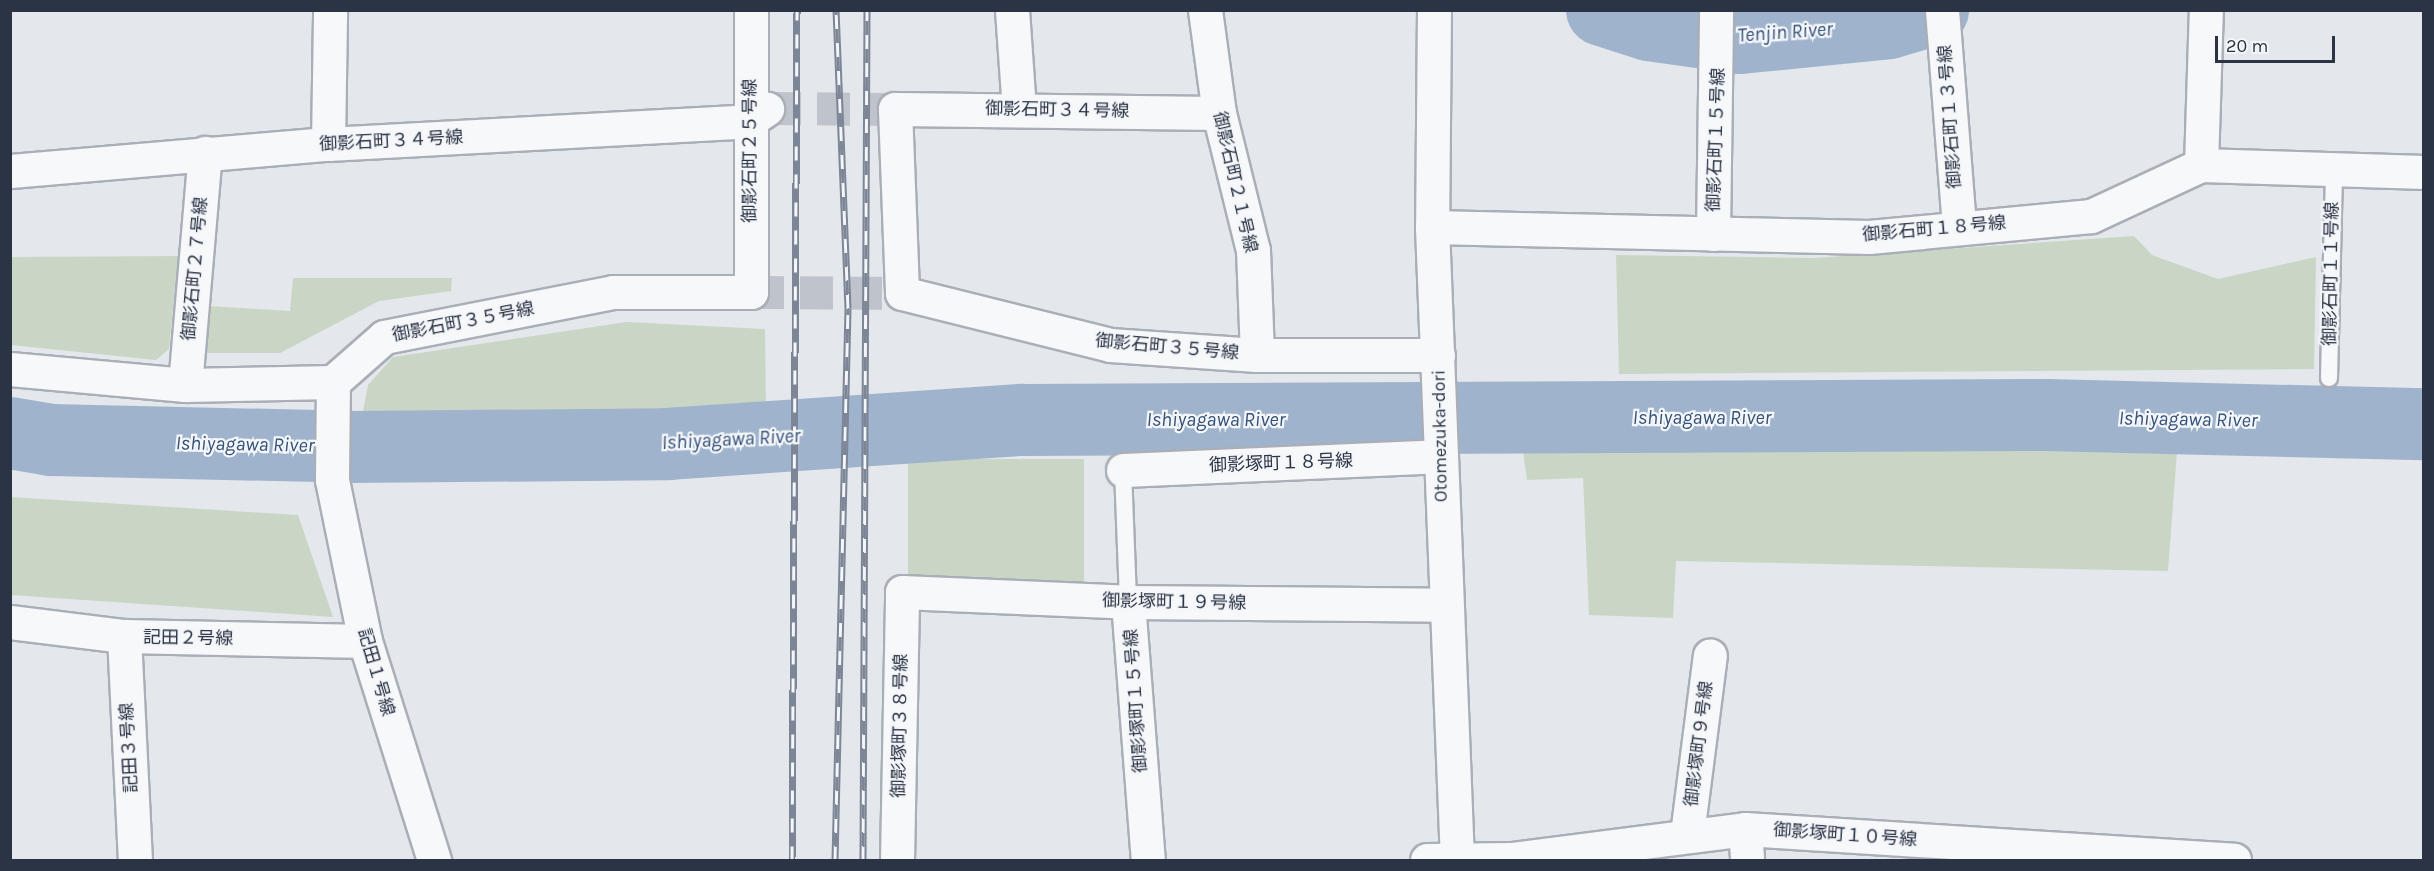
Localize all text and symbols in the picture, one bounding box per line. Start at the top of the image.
water label: Tenjin River [1736,17,1834,47]
scale bar [2218,24,2338,62]
text: 20 m [2226,35,2268,57]
street label: 御影石町１３号線 [1934,44,1966,190]
street label: 御影石町１５号線 [1703,68,1729,212]
street label: 御影石町２５号線 [739,79,761,223]
street label: 御影石町３４号線 [985,98,1129,122]
street label: 御影石町２１号線 [1208,109,1262,255]
street label: 御影石町３４号線 [319,126,463,156]
street label: 御影石町２７号線 [178,196,212,342]
street label: 御影石町１１号線 [2319,202,2343,346]
street label: 御影石町１８号線 [1861,212,2007,246]
street label: 御影石町３５号線 [390,298,536,346]
street label: 御影石町３５号線 [1094,330,1240,364]
street label: Otomezuka-dori [1428,370,1452,502]
water label: Ishiyagawa River [1633,405,1771,429]
water label: Ishiyagawa River [2118,406,2258,432]
water label: Ishiyagawa River [1147,407,1285,431]
water label: Ishiyagawa River [661,423,801,455]
water label: Ishiyagawa River [175,431,315,457]
street label: 御影塚町１８号線 [1209,450,1353,476]
street label: 御影塚町１９号線 [1102,590,1246,614]
street label: 記田２号線 [143,626,233,650]
street label: 記田１号線 [353,626,399,718]
street label: 御影塚町１５号線 [1120,628,1152,774]
street label: 御影塚町３８号線 [888,654,912,798]
street label: 御影塚町９号線 [1681,680,1717,808]
street label: 記田３号線 [116,702,142,794]
street label: 御影塚町１０号線 [1772,819,1918,851]

